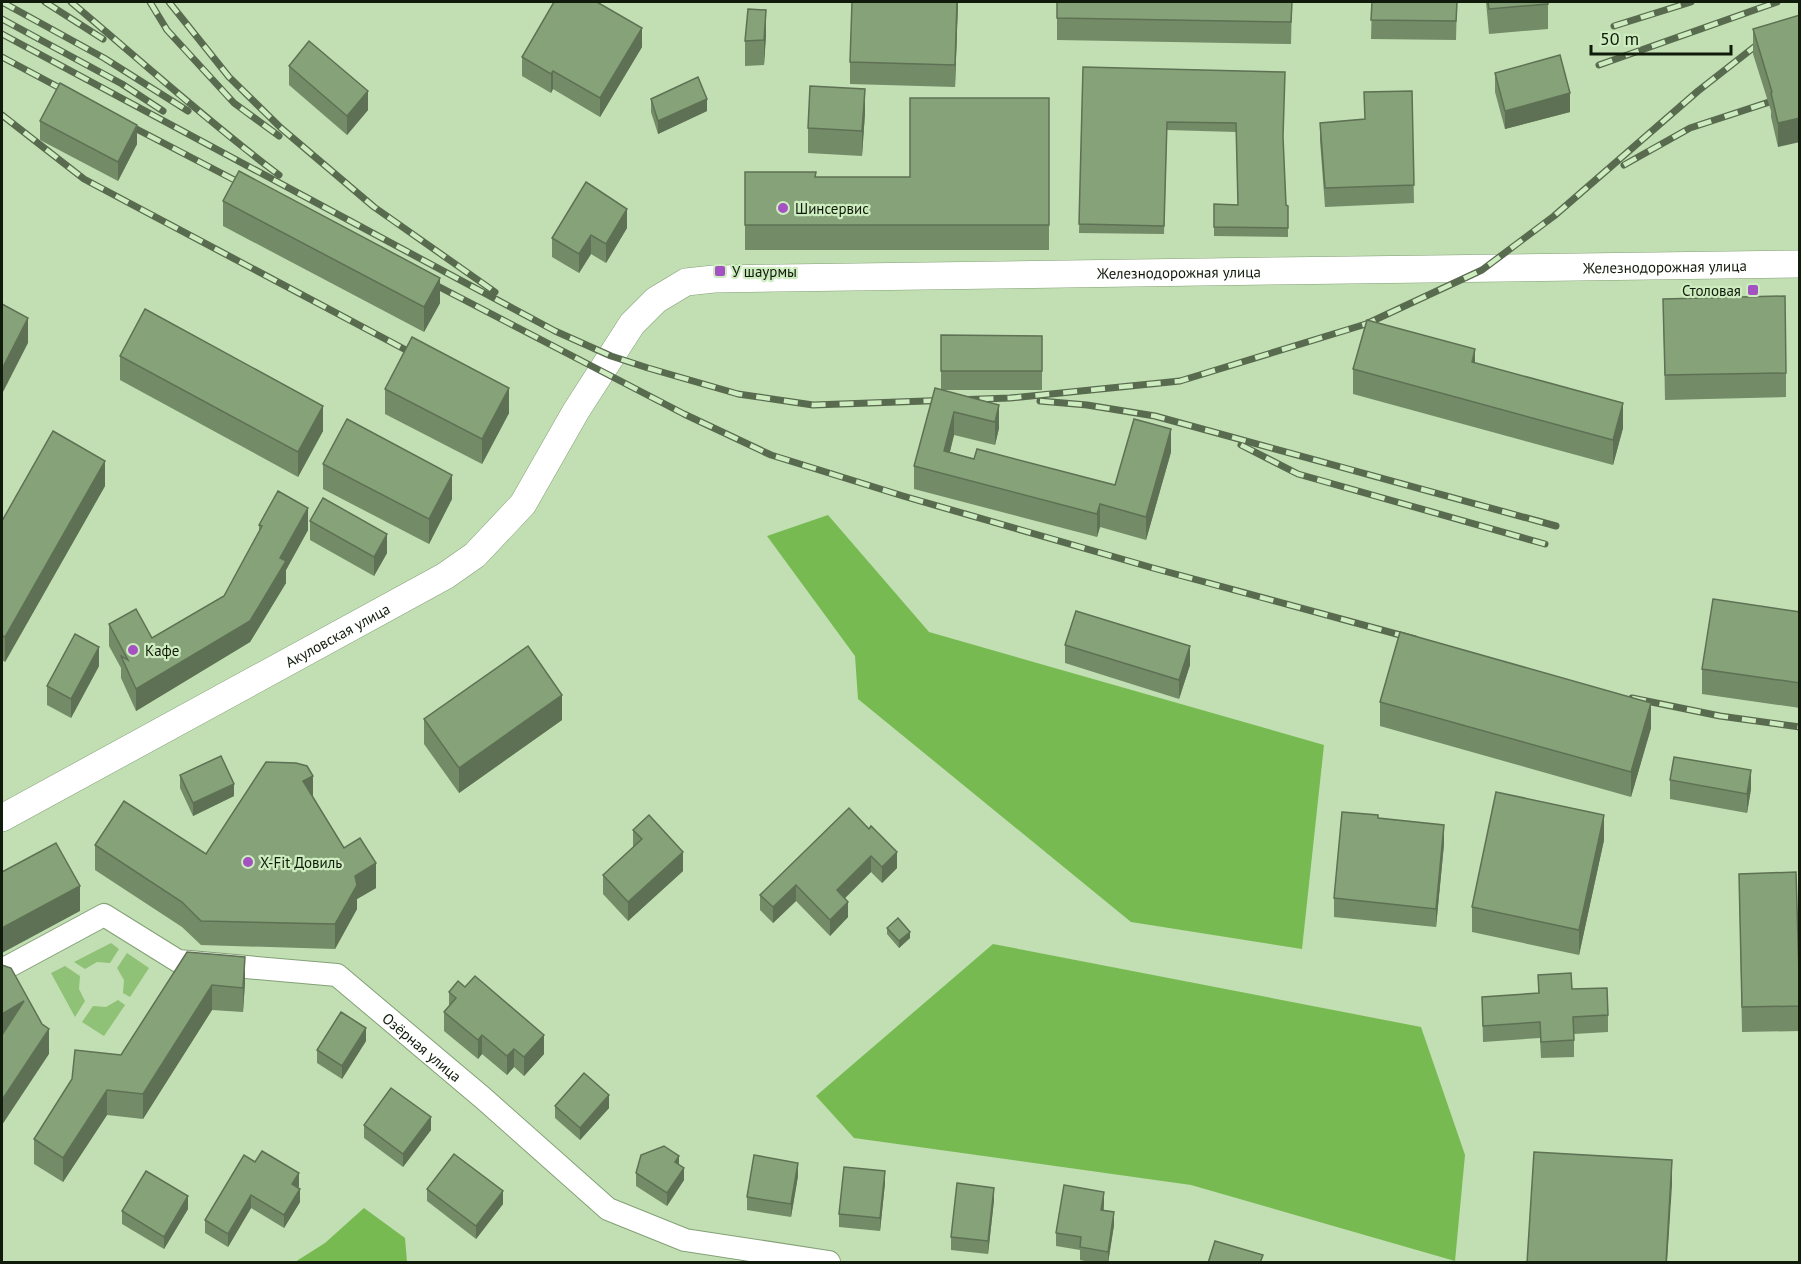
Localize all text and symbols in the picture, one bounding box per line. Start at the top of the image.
scale bar [1591,18,1730,56]
text: 50 m [1600,27,1639,50]
place label: Шинсервис [795,199,869,218]
marker: Шинсервис [776,201,790,215]
street label: Железнодорожная улица [1582,255,1747,277]
place label: У шаурмы [732,262,797,281]
street label: Железнодорожная улица [1096,262,1261,282]
marker: У шаурмы [713,264,727,278]
place label: Столовая [1682,281,1741,300]
marker: Столовая [1746,283,1760,297]
street label: Акуловская улица [282,599,393,671]
place label: Кафе [145,641,179,660]
marker: Кафе [126,643,140,657]
place label: X-Fit Довиль [260,853,342,872]
marker: X-Fit Довиль [241,855,255,869]
street label: Озёрная улица [379,1008,466,1085]

